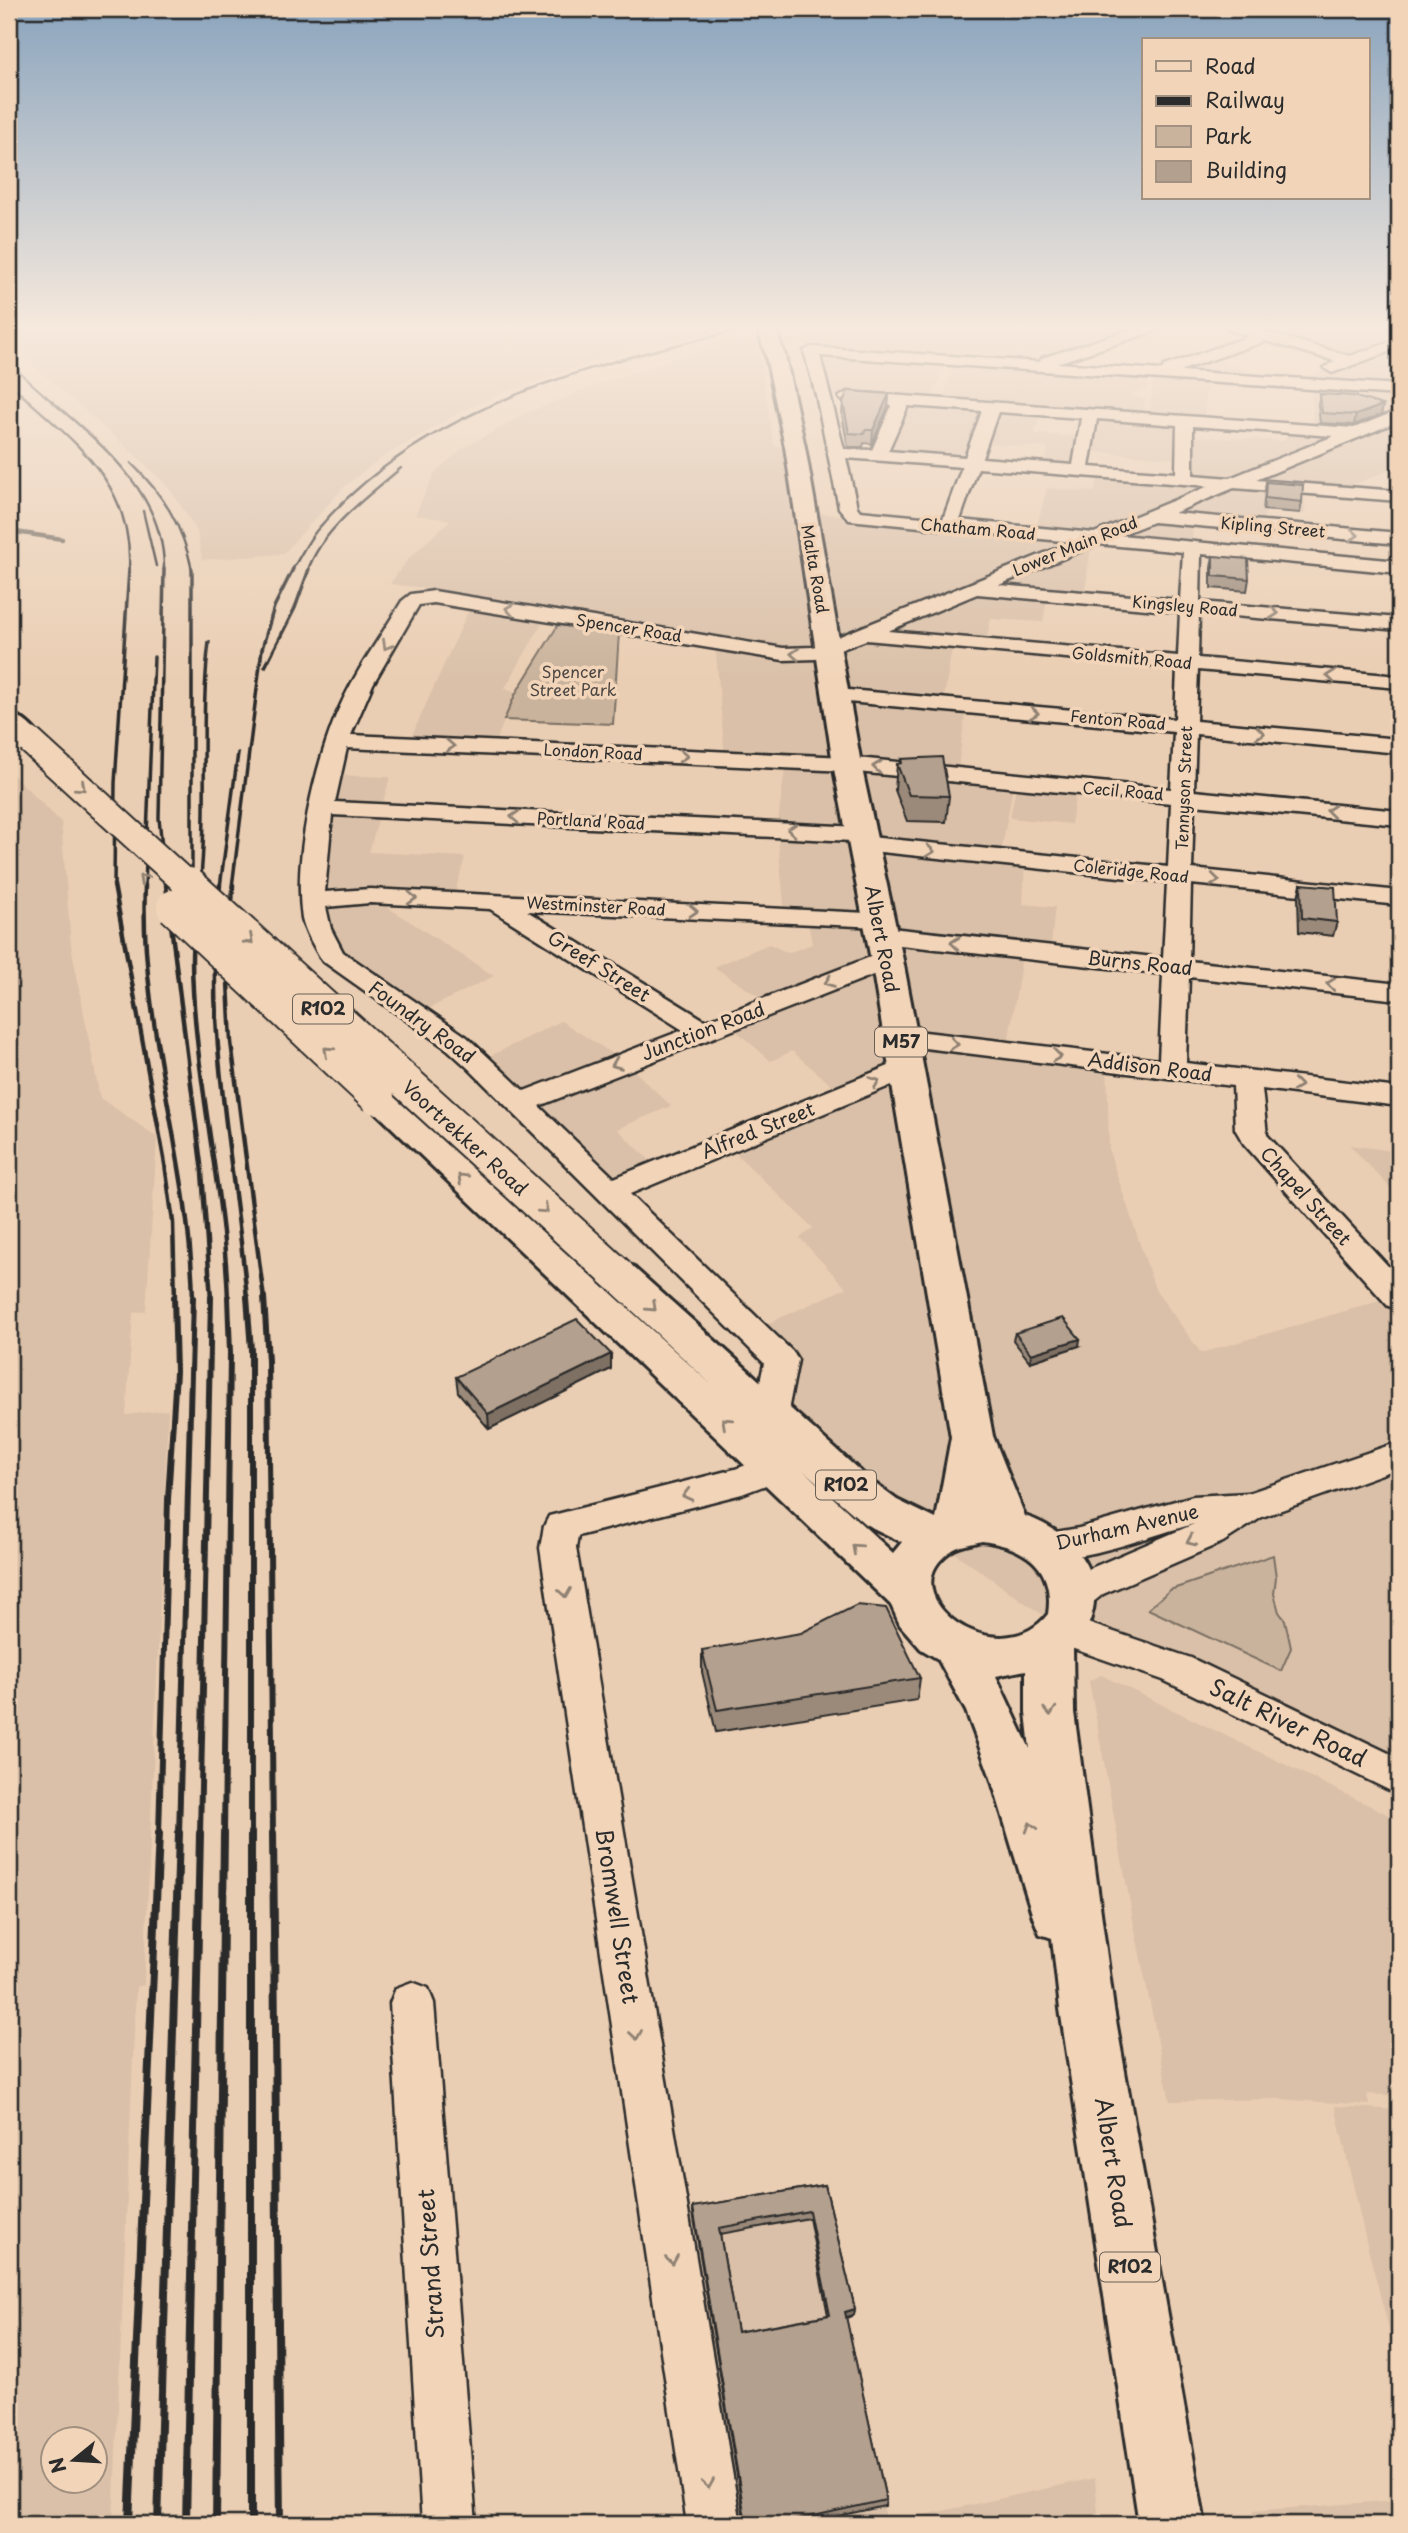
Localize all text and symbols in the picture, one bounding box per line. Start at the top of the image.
legend [1142,38,1370,200]
text: Road [1205,49,1256,81]
text: Railway [1205,83,1285,115]
text: Park [1205,119,1252,151]
text: Building [1205,153,1287,185]
street label: Lower Main Road [1009,509,1141,581]
street label: Kipling Street [1220,509,1327,543]
street label: Chatham Road [920,511,1036,545]
street label: Malta Road [796,522,836,615]
one-way arrow [1349,527,1360,542]
street label: Kingsley Road [1131,588,1239,622]
one-way arrow [504,602,516,617]
one-way arrow [1269,605,1280,620]
street label: Spencer Road [575,607,684,647]
one-way arrow [382,638,395,651]
street label: Goldsmith Road [1071,640,1193,674]
one-way arrow [789,647,800,662]
park label: Spencer Street Park [529,659,617,701]
one-way arrow [1325,669,1336,684]
street label: Fenton Road [1069,703,1167,735]
one-way arrow [1029,705,1040,720]
street label: Tennyson Street [1169,725,1197,851]
one-way arrow [1255,725,1266,740]
street label: London Road [543,736,643,766]
one-way arrow [445,738,456,753]
one-way arrow [678,749,689,764]
one-way arrow [871,760,883,775]
street label: Cecil Road [1081,775,1165,806]
one-way arrow [72,779,85,791]
one-way arrow [1326,804,1337,819]
street label: Portland Road [536,805,646,835]
one-way arrow [510,810,521,825]
one-way arrow [786,822,797,837]
one-way arrow [924,843,936,858]
street label: Coleridge Road [1072,852,1190,888]
one-way arrow [1209,872,1220,887]
one-way arrow [138,874,151,887]
street label: Albert Road [859,883,907,995]
street label: Westminster Road [526,889,666,921]
one-way arrow [407,890,418,905]
one-way arrow [688,904,699,919]
street label: Greef Street [543,922,656,1008]
one-way arrow [241,932,254,944]
one-way arrow [949,936,961,951]
street label: Burns Road [1086,943,1194,981]
street label: Foundry Road [364,973,482,1069]
one-way arrow [823,974,835,988]
one-way arrow [1326,977,1337,992]
road number: R102 [293,994,353,1024]
street label: Junction Road [637,994,769,1066]
road number: M57 [875,1028,927,1056]
one-way arrow [948,1036,960,1051]
street label: Addison Road [1086,1044,1214,1088]
one-way arrow [323,1046,336,1059]
one-way arrow [1052,1048,1063,1063]
one-way arrow [611,1056,623,1070]
street label: Voortrekker Road [396,1073,535,1202]
one-way arrow [868,1076,880,1090]
one-way arrow [1291,1077,1302,1092]
street label: Alfred Street [697,1094,819,1165]
street label: Chapel Street [1255,1140,1359,1251]
one-way arrow [457,1173,470,1186]
one-way arrow [536,1201,549,1213]
one-way arrow [644,1298,657,1311]
one-way arrow [721,1417,734,1430]
road number: R102 [816,1470,876,1500]
one-way arrow [681,1487,693,1501]
street label: Durham Avenue [1053,1496,1201,1556]
one-way arrow [1185,1533,1198,1547]
one-way arrow [851,1544,864,1556]
one-way arrow [557,1587,572,1599]
street label: Salt River Road [1204,1668,1373,1775]
one-way arrow [1043,1706,1058,1717]
one-way arrow [1024,1821,1039,1833]
street label: Bromwell Street [587,1825,650,2006]
one-way arrow [628,2029,643,2041]
street label: Albert Road [1087,2095,1142,2231]
street label: Strand Street [407,2188,452,2340]
road number: R102 [1100,2252,1160,2281]
one-way arrow [664,2254,679,2266]
north arrow [38,2424,108,2494]
text: N [41,2454,73,2477]
one-way arrow [700,2478,715,2490]

